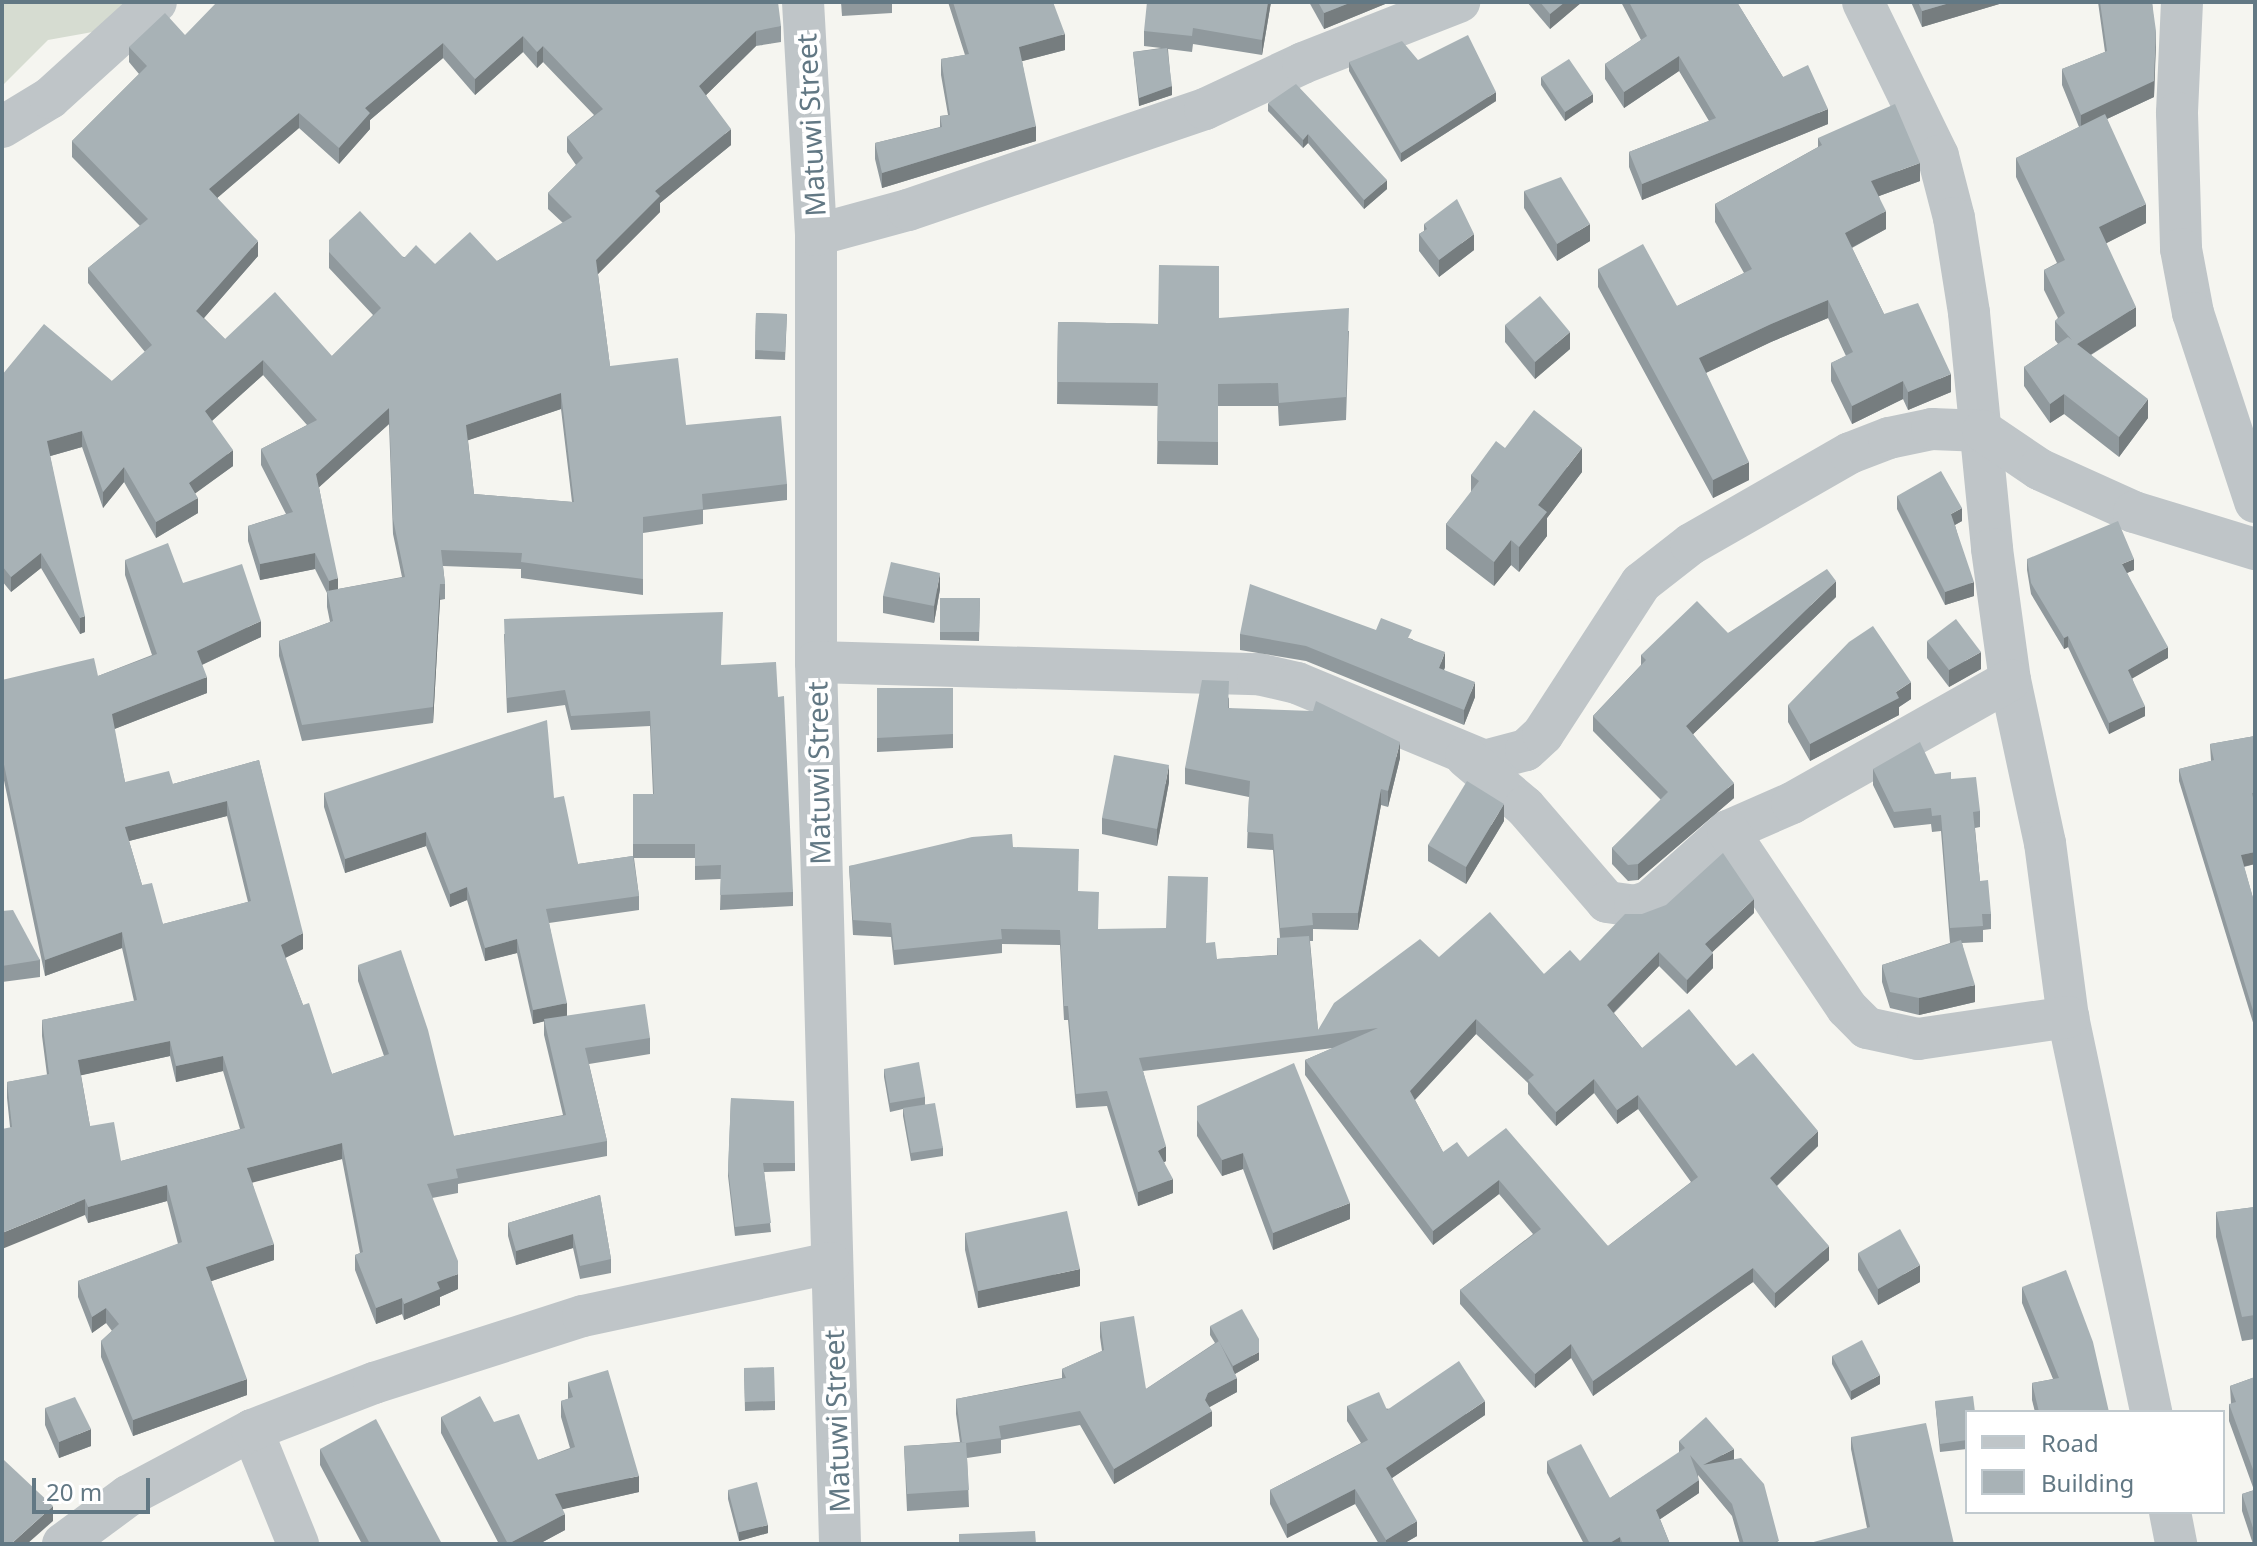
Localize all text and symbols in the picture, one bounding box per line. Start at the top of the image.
street label: Matuwi Street [788,33,832,217]
street label: Matuwi Street [800,681,836,865]
street label: Matuwi Street [816,1329,856,1513]
legend [1965,1410,2225,1514]
text: Road [2041,1426,2099,1459]
scale bar [36,1462,154,1512]
text: Building [2041,1466,2134,1499]
text: 20 m [46,1475,102,1508]

